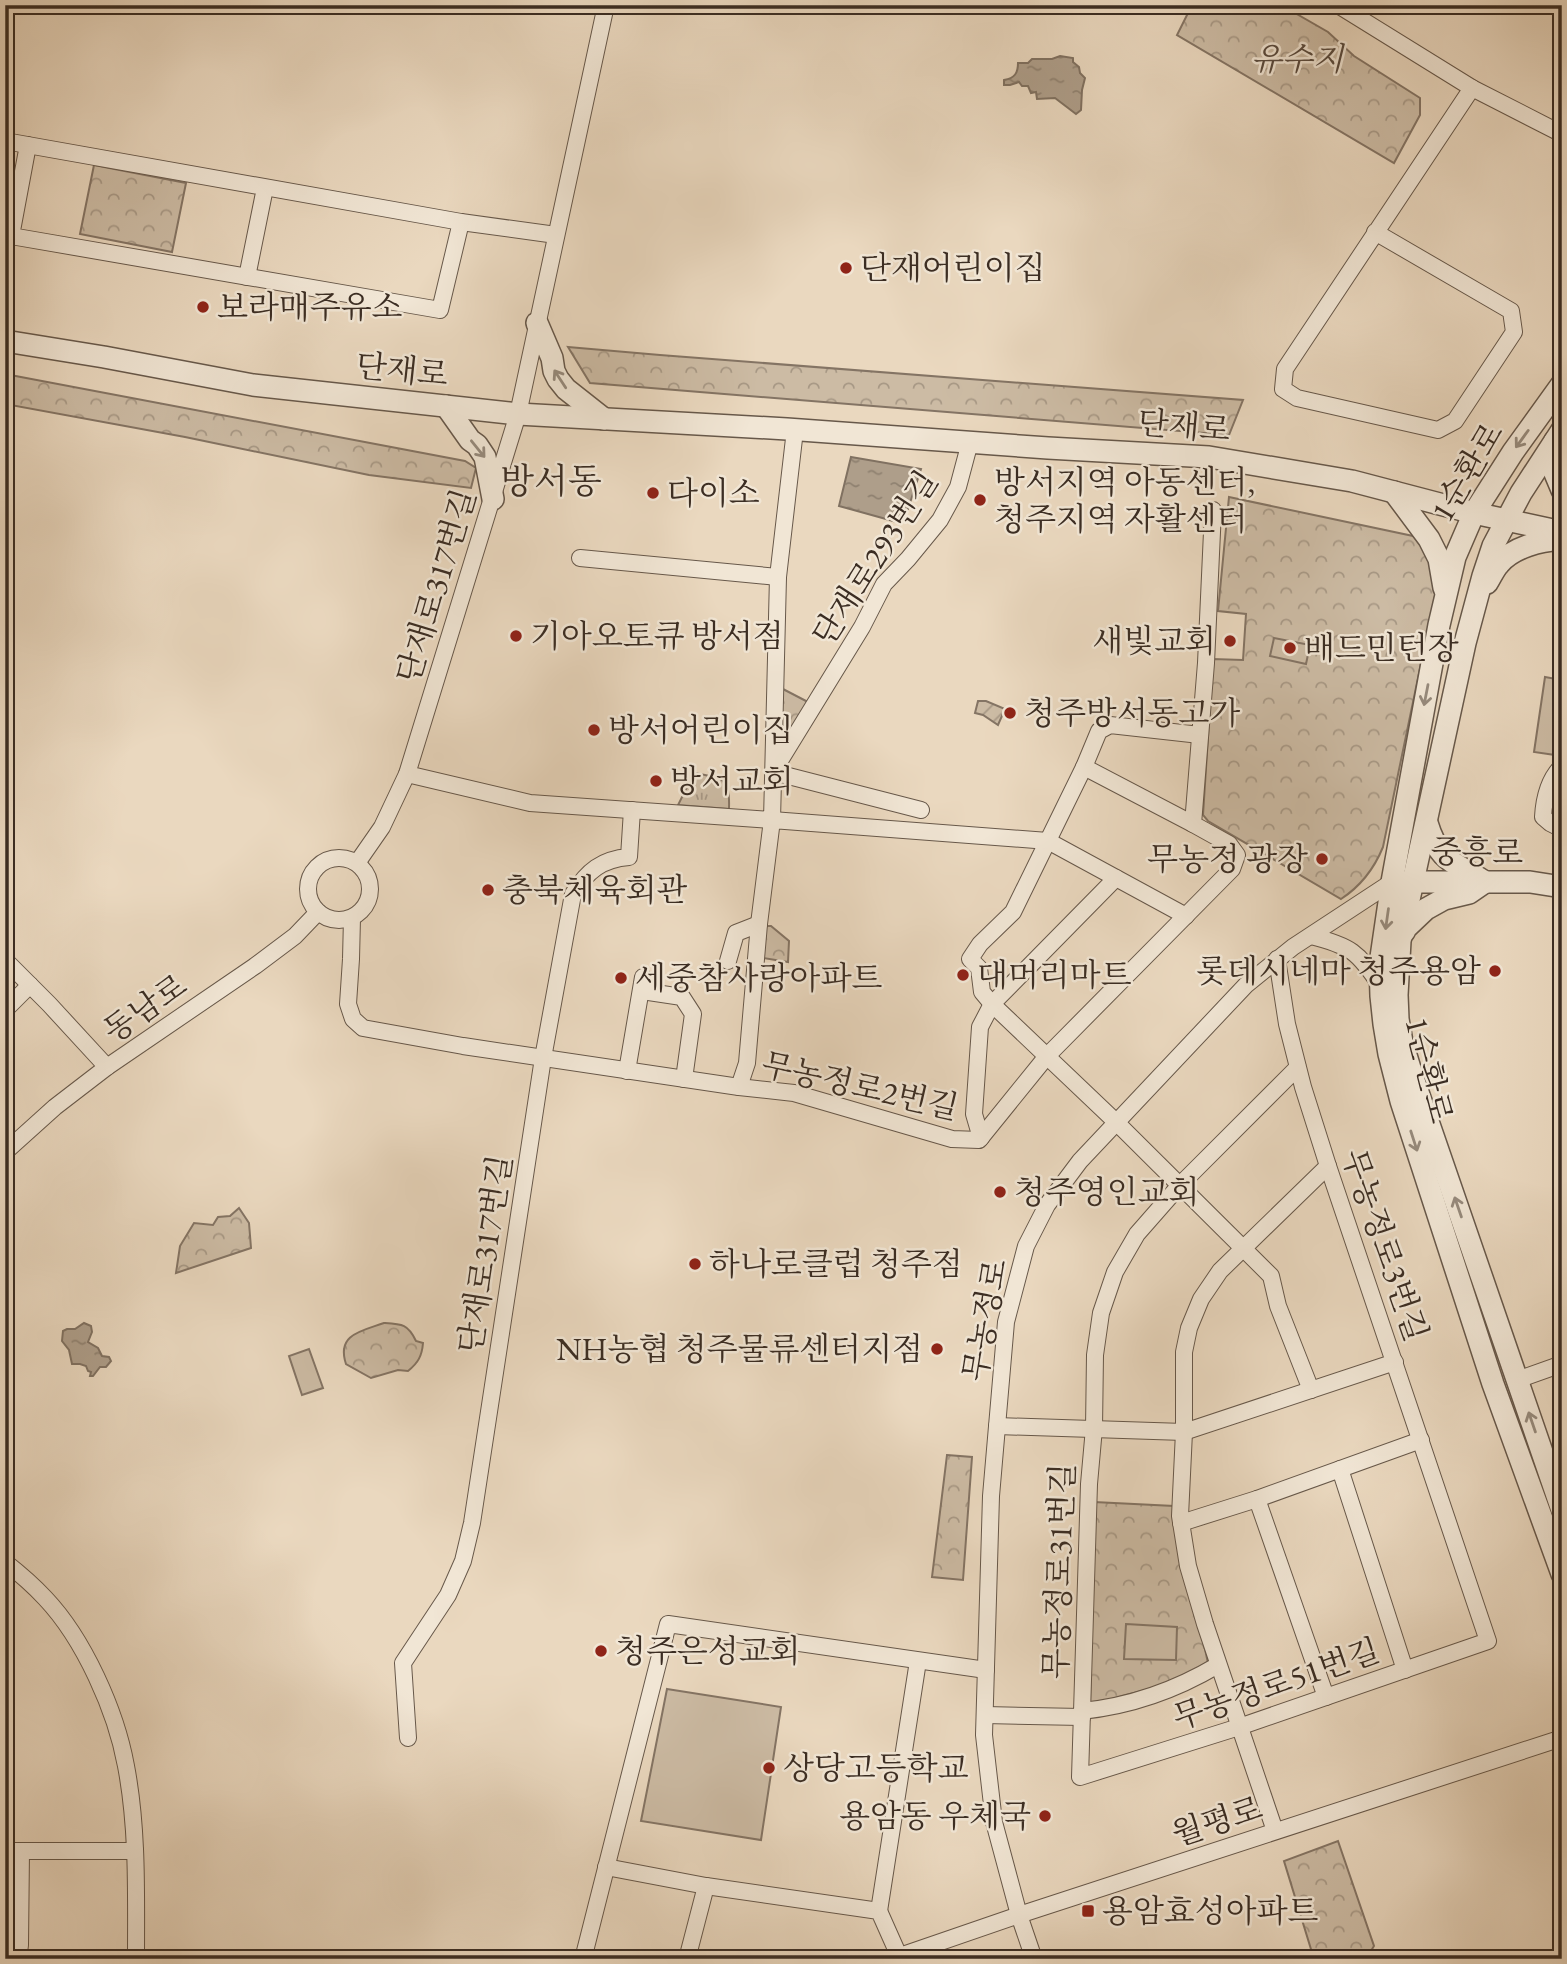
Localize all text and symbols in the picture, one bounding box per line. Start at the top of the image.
park label: 유수지 [1251,38,1345,80]
place label: 단재어린이집 [860,247,1045,289]
marker: 단재어린이집 [838,260,854,276]
place label: 보라매주유소 [217,286,403,328]
marker: 보라매주유소 [195,299,211,315]
street label: 단재로 [354,344,450,396]
one-way arrow [552,370,567,389]
street label: 단재로 [1136,401,1232,451]
street label: 1순환로 [1421,415,1513,529]
one-way arrow [1515,429,1529,448]
one-way arrow [470,440,485,458]
district label: 방서동 [500,458,602,503]
place label: 방서지역 아동센터, 청주지역 자활센터 [994,461,1255,540]
street label: 단재로293번길 [803,462,947,654]
place label: 다이소 [667,472,760,514]
street label: 단재로317번길 [387,484,485,688]
marker: 다이소 [645,485,661,501]
marker: 방서지역 아동센터, 청주지역 자활센터 [972,492,988,508]
place label: 기아오토큐 방서점 [530,615,784,657]
place label: 새빛교회 [1092,620,1216,662]
place label: 배드민턴장 [1304,627,1459,669]
marker: 기아오토큐 방서점 [508,628,524,644]
marker: 새빛교회 [1222,633,1238,649]
marker: 배드민턴장 [1282,640,1298,656]
one-way arrow [1419,683,1432,706]
place label: 청주방서동고가 [1024,692,1240,734]
marker: 청주방서동고가 [1002,705,1018,721]
place label: 방서어린이집 [608,709,793,751]
marker: 방서어린이집 [586,722,602,738]
place label: 방서교회 [670,760,794,802]
marker: 방서교회 [648,773,664,789]
street label: 중흥로 [1430,830,1524,874]
place label: 무농정 광장 [1147,838,1308,880]
marker: 무농정 광장 [1314,851,1330,867]
place label: 충북체육회관 [502,869,688,911]
marker: 충북체육회관 [480,882,496,898]
one-way arrow [1380,907,1393,930]
place label: 롯데시네마 청주용암 [1196,950,1481,992]
place label: 대머리마트 [977,954,1132,996]
place label: 세중참사랑아파트 [635,957,882,999]
marker: 롯데시네마 청주용암 [1487,963,1503,979]
street label: 동남로 [95,964,195,1052]
marker: 대머리마트 [955,967,971,983]
marker: 세중참사랑아파트 [613,970,629,986]
street label: 1순환로 [1396,1012,1462,1128]
street label: 무농정로2번길 [757,1043,963,1129]
one-way arrow [1409,1130,1422,1152]
street label: 무농정로3번길 [1332,1143,1438,1347]
street label: 단재로317번길 [449,1152,521,1356]
place label: 청주영인교회 [1014,1171,1199,1213]
marker: 청주영인교회 [992,1184,1008,1200]
one-way arrow [1451,1196,1463,1218]
place label: 하나로클럽 청주점 [709,1243,963,1285]
street label: 무농정로 [954,1255,1016,1385]
marker: 하나로클럽 청주점 [687,1256,703,1272]
place label: NH농협 청주물류센터지점 [556,1328,923,1370]
marker: NH농협 청주물류센터지점 [929,1341,945,1357]
one-way arrow [1525,1411,1537,1433]
street label: 무농정로31번길 [1034,1462,1084,1680]
street label: 무농정로51번길 [1167,1629,1385,1739]
place label: 청주은성교회 [615,1630,800,1672]
marker: 청주은성교회 [593,1643,609,1659]
place label: 상당고등학교 [783,1747,969,1789]
marker: 상당고등학교 [761,1760,777,1776]
street label: 월평로 [1166,1787,1268,1855]
place label: 용암동 우체국 [839,1795,1031,1837]
marker: 용암동 우체국 [1037,1808,1053,1824]
place label: 용암효성아파트 [1102,1890,1318,1932]
marker: 용암효성아파트 [1080,1903,1096,1919]

